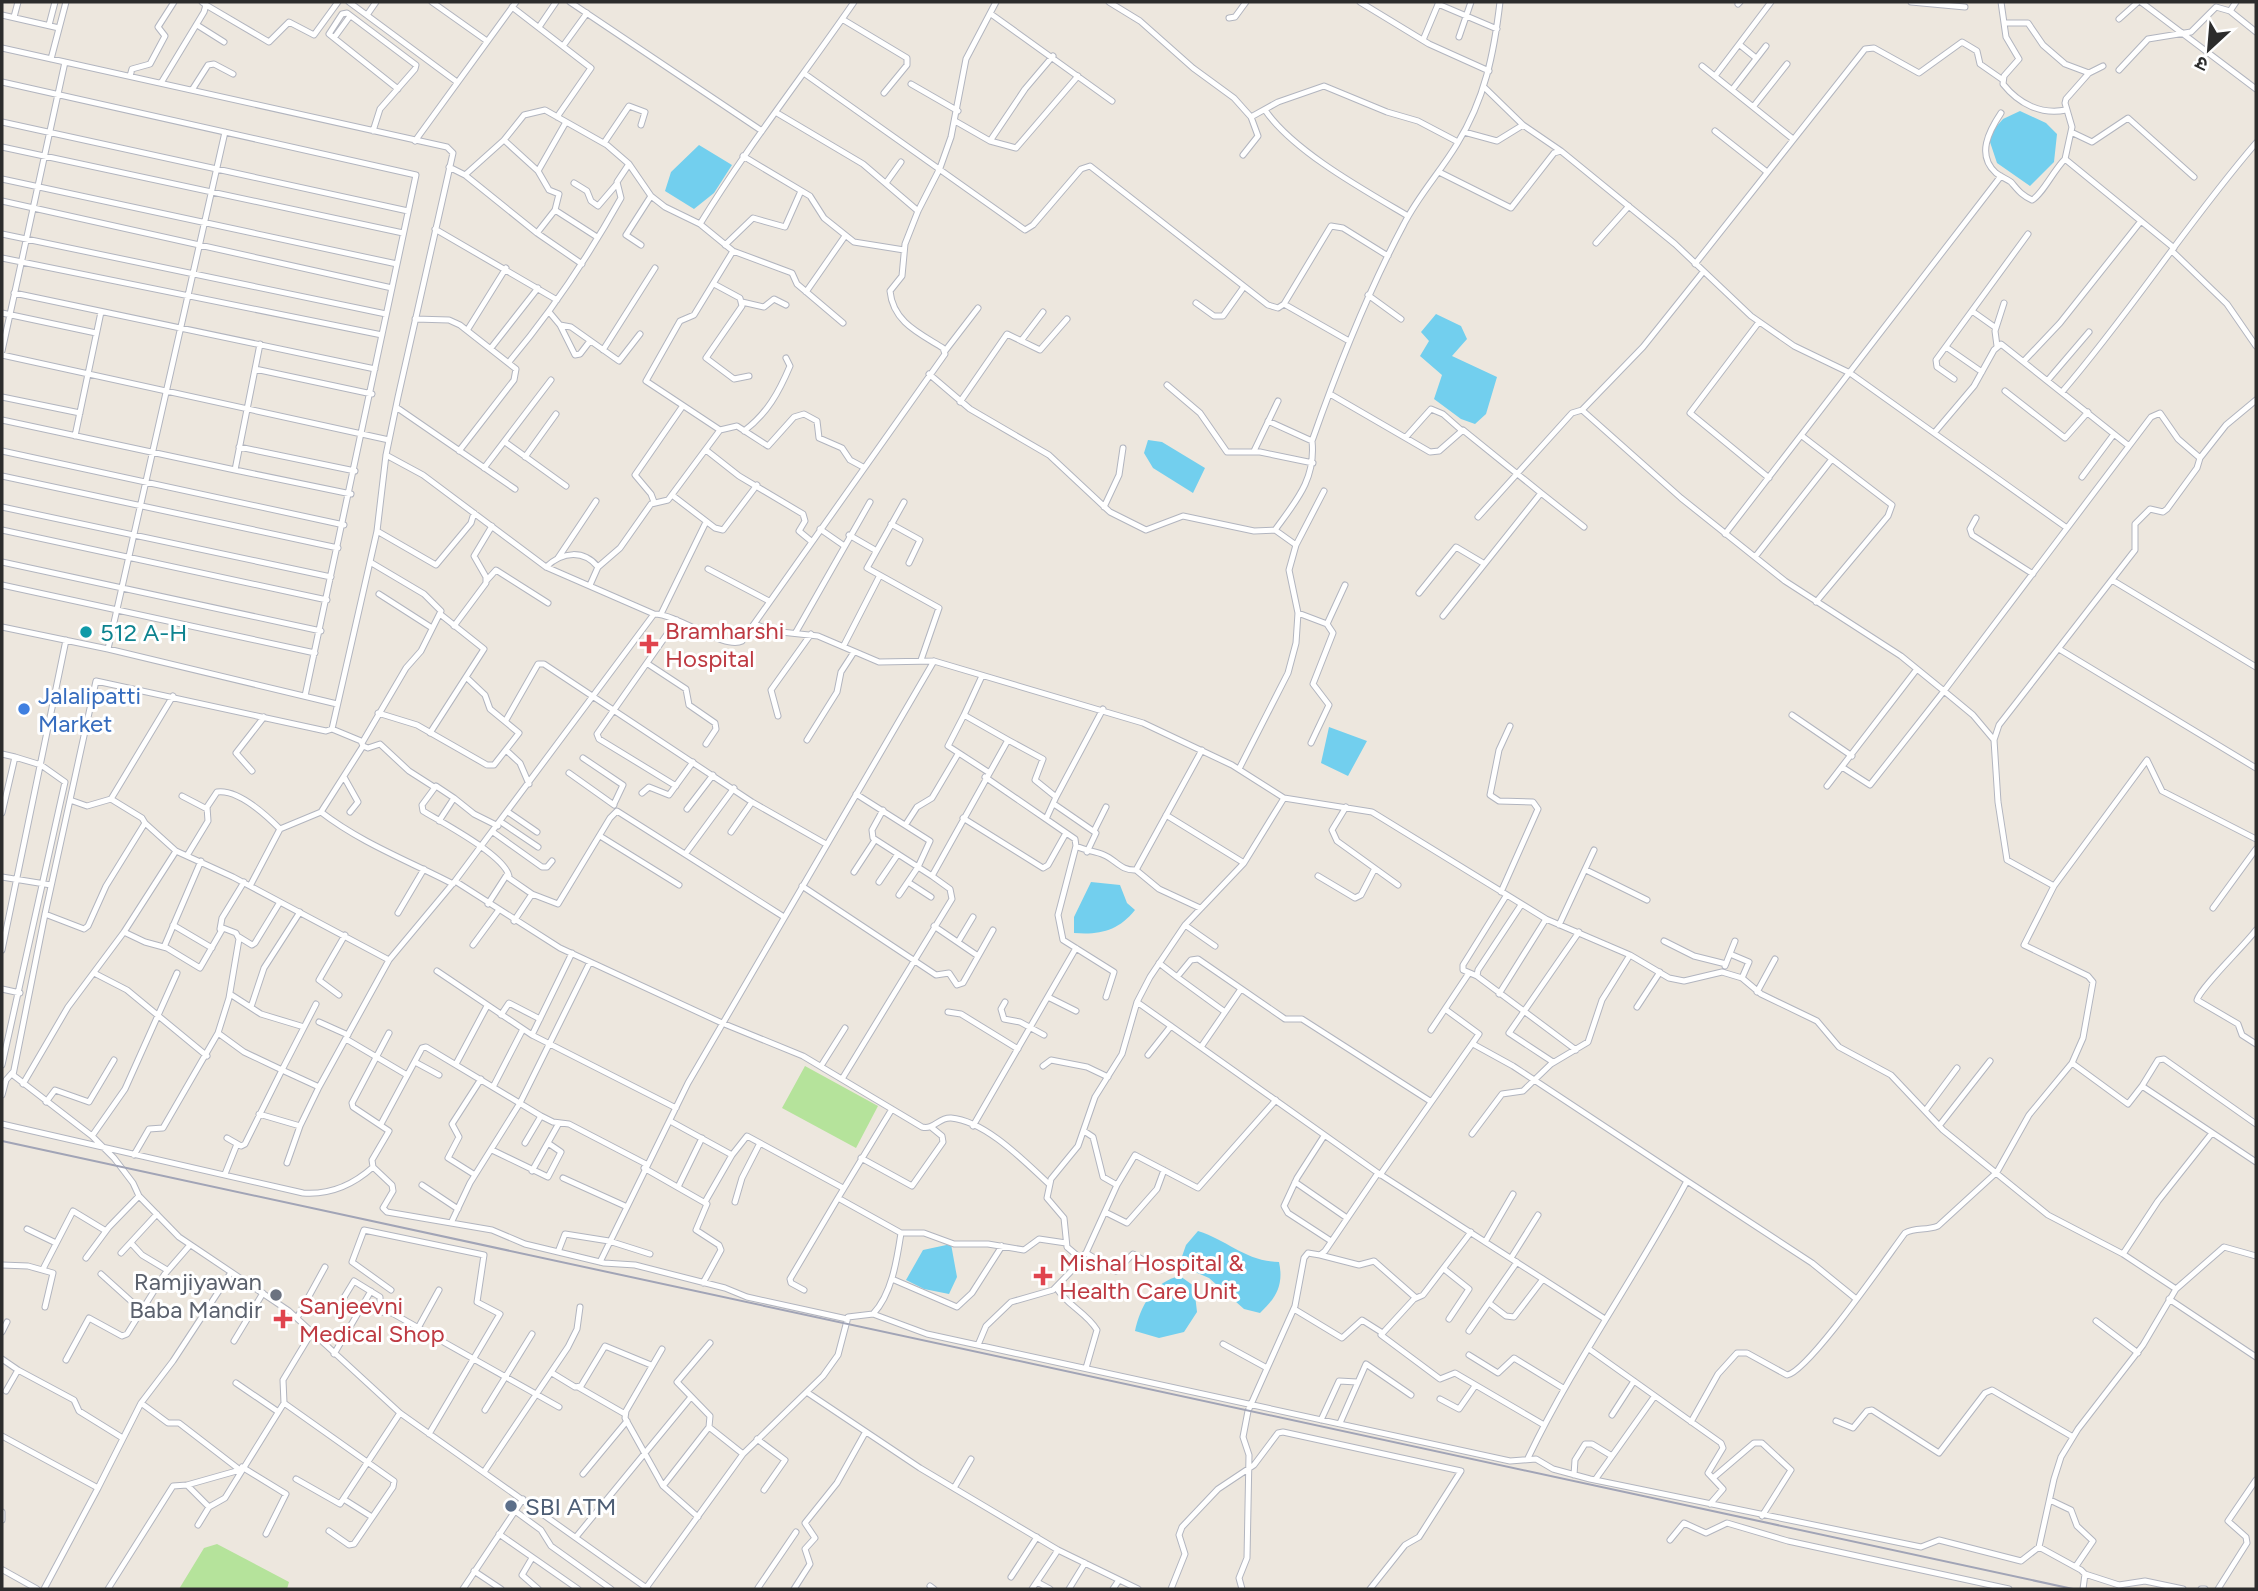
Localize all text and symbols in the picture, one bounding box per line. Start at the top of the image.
north arrow [2174,14,2244,84]
text: उ [2191,51,2212,77]
place label: Bramharshi Hospital [665,616,784,673]
place label: 512 A-H [100,618,187,647]
marker: 512 A-H [78,624,94,640]
marker: Bramharshi Hospital [639,634,659,654]
place label: Jalalipatti Market [38,681,141,738]
marker: Jalalipatti Market [16,701,32,717]
place label: Mishal Hospital & Health Care Unit [1059,1248,1244,1305]
marker: Mishal Hospital & Health Care Unit [1033,1266,1053,1286]
place label: Ramjiyawan Baba Mandir [129,1267,262,1324]
marker: Ramjiyawan Baba Mandir [268,1287,284,1303]
place label: Sanjeevni Medical Shop [299,1291,445,1348]
marker: Sanjeevni Medical Shop [273,1309,293,1329]
place label: SBI ATM [525,1492,616,1521]
marker: SBI ATM [503,1498,519,1514]

